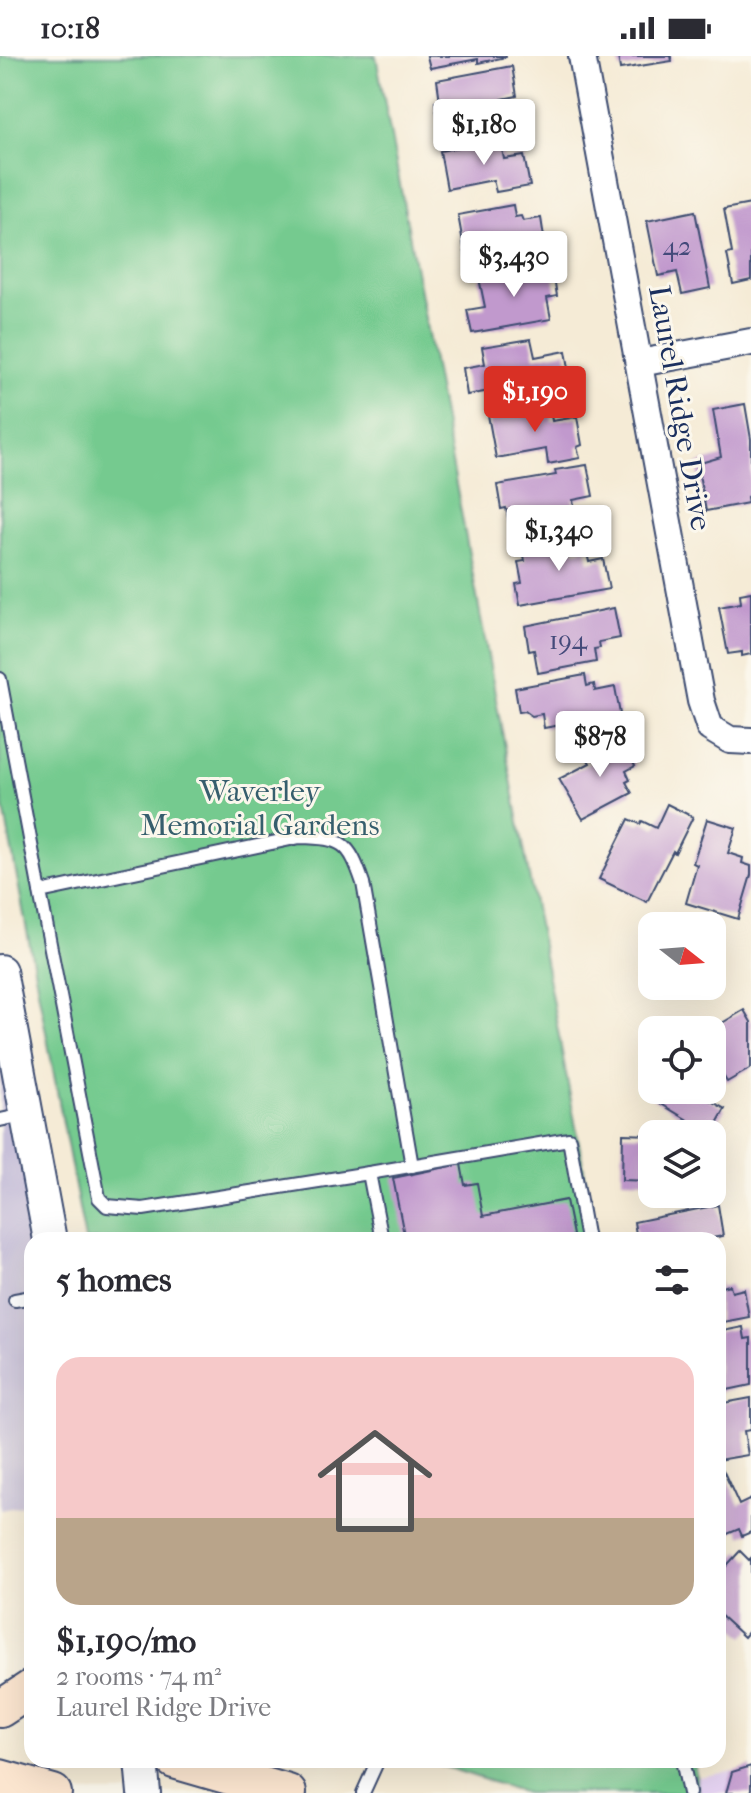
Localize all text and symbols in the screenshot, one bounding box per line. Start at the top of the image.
text: 10:18 [40,11,100,46]
pin: $1,180 [419,99,549,167]
text: $1,180 [451,109,517,140]
pin: $3,430 [449,231,579,299]
house number: 42 [663,231,691,262]
text: $3,430 [478,241,550,272]
street label: Laurel Ridge Drive [641,283,719,533]
pin: $1,190 [470,366,600,434]
text: $1,190 [502,376,568,407]
pin: $1,340 [494,505,624,573]
text: $1,340 [524,515,594,546]
house number: 194 [549,625,588,656]
pin: $878 [553,711,647,779]
text: $878 [574,721,626,752]
park label: Waverley Memorial Gardens [140,774,380,843]
north arrow [638,912,726,1000]
map controls [638,912,726,1208]
button: locate [638,1016,726,1104]
button: layers [638,1120,726,1208]
icon: filters [650,1258,694,1302]
text: 5 homes [56,1260,171,1300]
icon: home [303,1409,447,1553]
text: $1,190/mo [56,1621,196,1661]
text: 2 rooms · 74 m² [56,1661,221,1692]
text: Laurel Ridge Drive [56,1692,271,1723]

